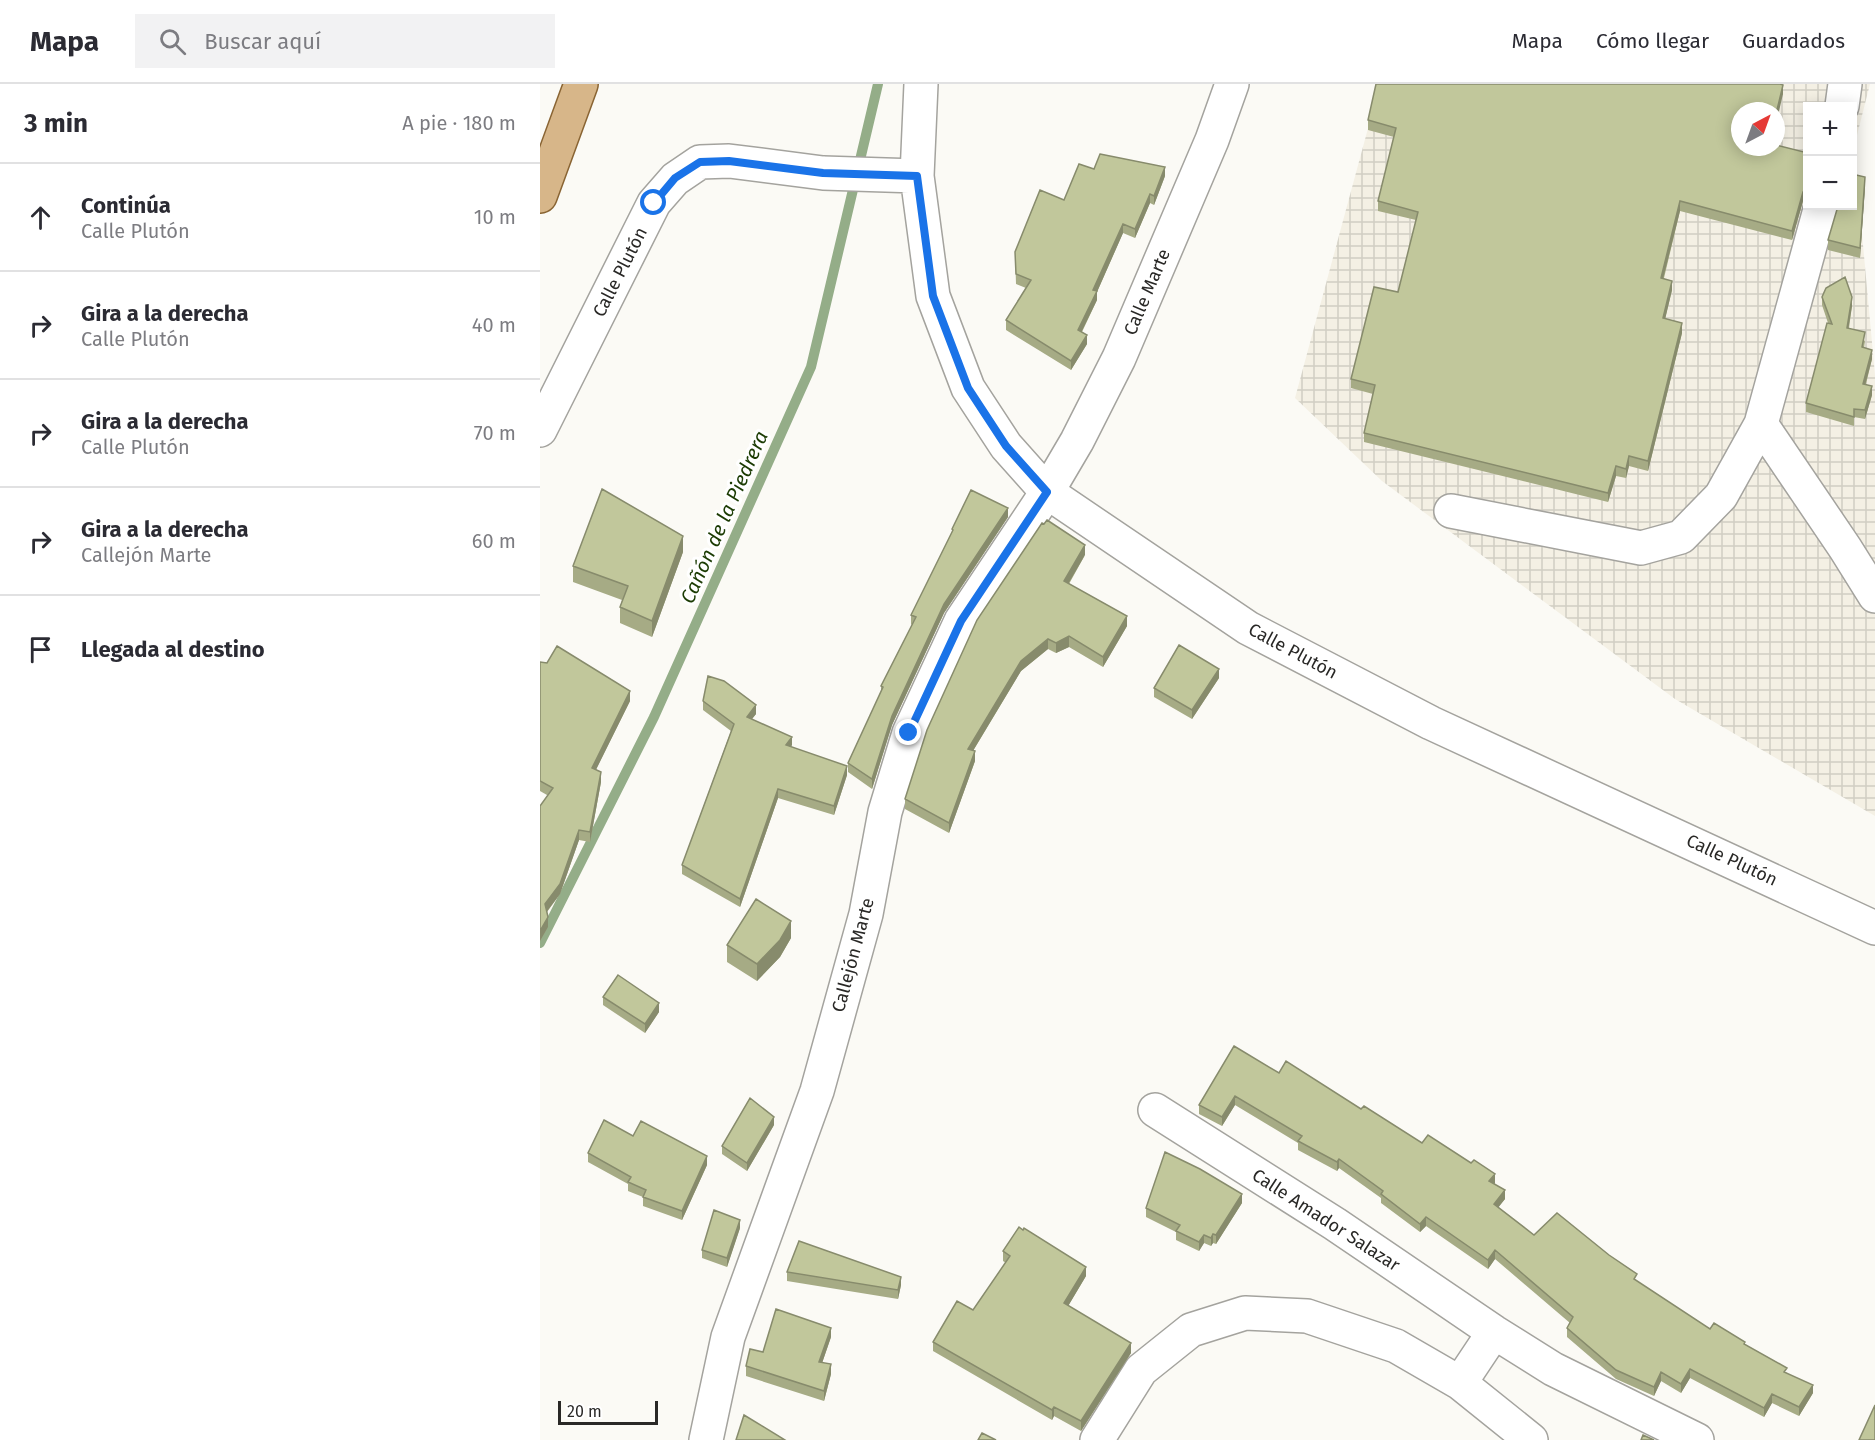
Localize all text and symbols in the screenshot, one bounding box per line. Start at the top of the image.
search box [135,14,555,68]
text: Mapa [30,25,99,58]
icon: search [156,25,189,58]
text: Buscar aquí [204,28,321,55]
text: Mapa [1511,28,1563,54]
text: Cómo llegar [1596,28,1709,54]
text: Guardados [1742,28,1845,54]
north arrow [1731,102,1785,156]
map controls [1803,102,1857,210]
button: + [1803,102,1857,156]
text: 3 min [24,108,88,139]
text: A pie · 180 m [402,111,516,135]
button: − [1803,156,1857,210]
route start [640,189,666,215]
text: Continúa [81,192,171,219]
icon: ahead [24,201,57,234]
text: 10 m [474,205,516,229]
text: Calle Plutón [81,219,190,243]
street label: Calle Plutón [588,223,652,321]
street label: Calle Marte [1119,246,1175,338]
text: Gira a la derecha [81,300,249,327]
icon: right [24,309,57,342]
text: 40 m [472,313,516,337]
text: Calle Plutón [81,327,190,351]
text: Gira a la derecha [81,408,249,435]
icon: right [24,417,57,450]
text: 70 m [474,421,516,445]
water label: Cañón de la Piedrera [675,427,773,607]
text: Calle Plutón [81,435,190,459]
text: Gira a la derecha [81,516,249,543]
icon: right [24,525,57,558]
text: 60 m [472,529,516,553]
text: Callejón Marte [81,543,211,567]
street label: Calle Plutón [1245,618,1341,684]
icon: arrive [24,633,57,666]
text: Llegada al destino [81,636,265,663]
route end [895,719,921,745]
street label: Calle Plutón [1683,829,1781,891]
street label: Callejón Marte [827,895,879,1015]
street label: Calle Amador Salazar [1248,1164,1404,1276]
scale bar [558,1398,658,1426]
text: 20 m [567,1402,602,1421]

